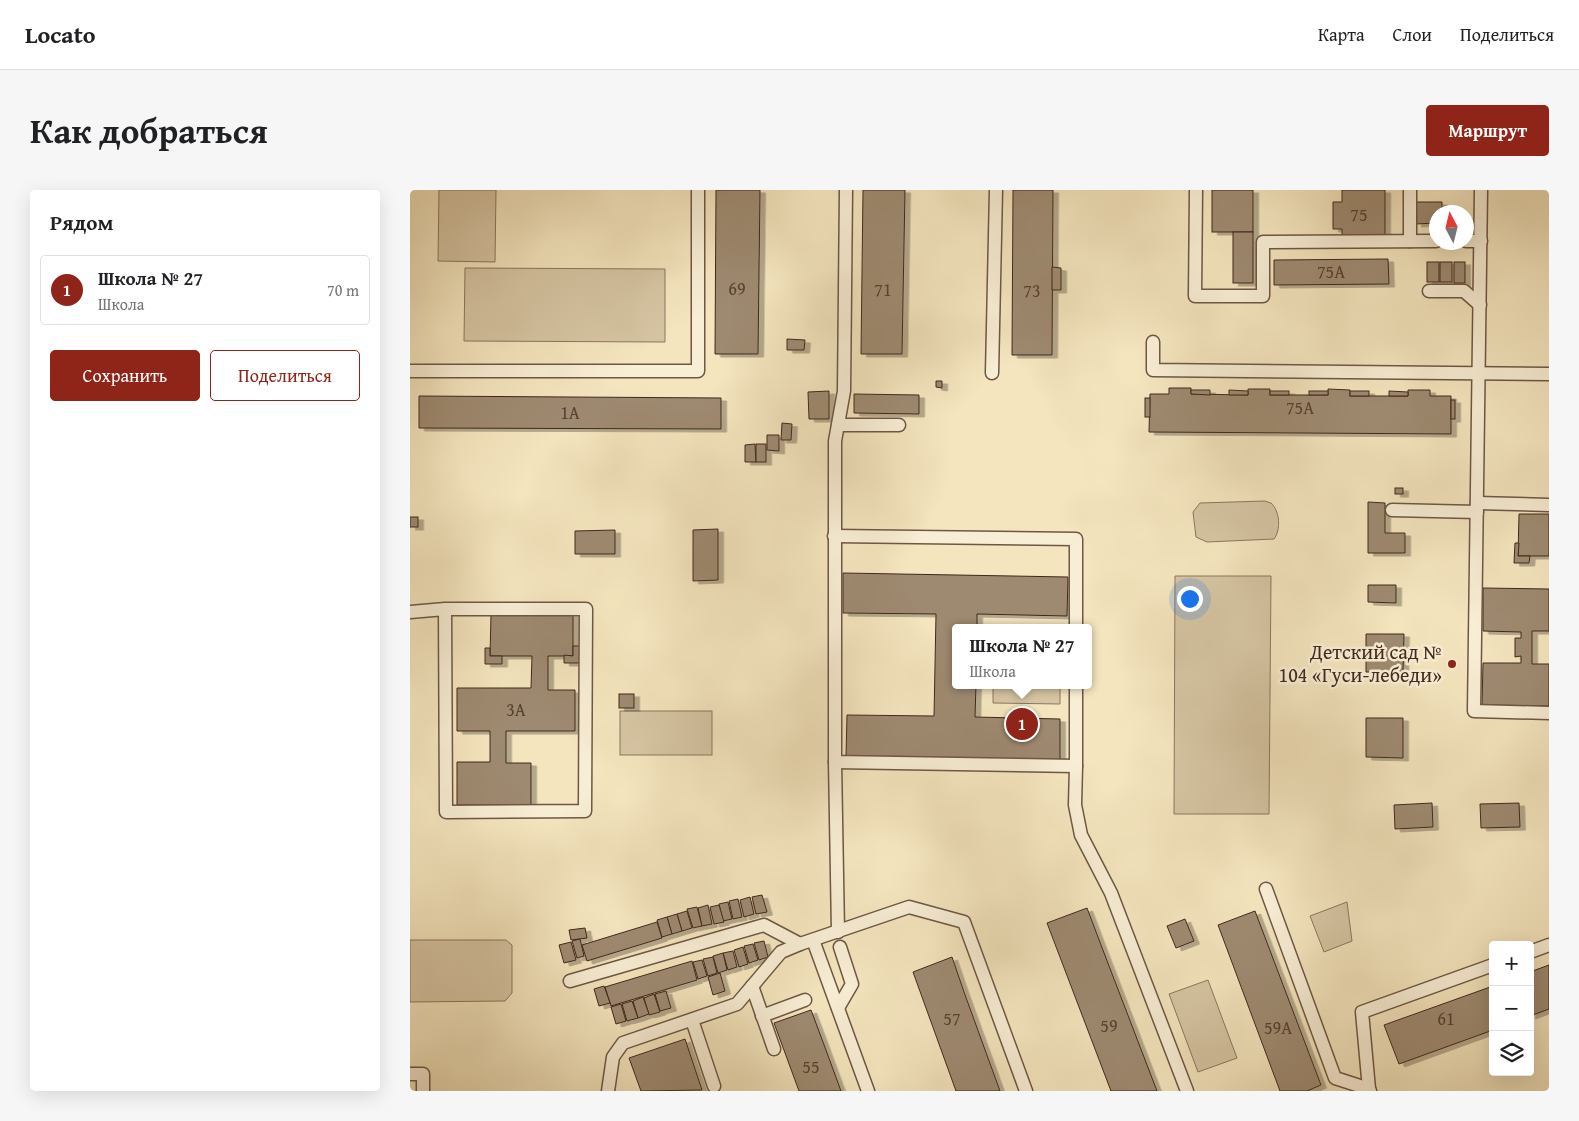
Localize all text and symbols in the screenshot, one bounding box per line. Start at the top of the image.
text: Locato [25,17,96,52]
text: Карта [1318,21,1365,48]
text: Слои [1393,21,1432,48]
text: Поделиться [1460,21,1554,48]
text: Как добраться [30,105,268,156]
button: Маршрут [1426,105,1549,156]
house number: 75 [1350,201,1368,228]
north arrow [1429,205,1474,250]
text: Рядом [50,207,113,238]
house number: 75А [1317,258,1345,285]
text: Школа № 27 [98,264,203,292]
house number: 69 [728,275,746,302]
house number: 71 [874,276,892,303]
house number: 73 [1023,277,1041,304]
text: 1 [63,278,71,302]
text: 70 m [327,278,359,302]
text: Школа [98,292,144,316]
button: Сохранить [50,350,200,401]
button: Поделиться [210,350,360,401]
house number: 75А [1286,394,1314,421]
house number: 1А [560,399,580,426]
your location [1177,586,1203,612]
popup [952,624,1092,689]
text: Школа № 27 [969,631,1075,659]
place label: Детский сад № 104 «Гуси-лебеди» [1279,637,1442,689]
marker: Детский сад № 104 «Гуси-лебеди» [1446,658,1458,670]
text: Школа [969,659,1016,683]
house number: 3А [506,696,526,723]
pin: 1 [1006,705,1038,743]
map controls [1489,941,1534,1076]
button: + [1489,941,1534,986]
button: − [1489,986,1534,1031]
house number: 57 [943,1005,961,1032]
house number: 61 [1437,1005,1455,1032]
house number: 59 [1100,1012,1118,1039]
house number: 59А [1264,1014,1292,1041]
button: layers [1489,1031,1534,1076]
house number: 55 [802,1053,820,1080]

